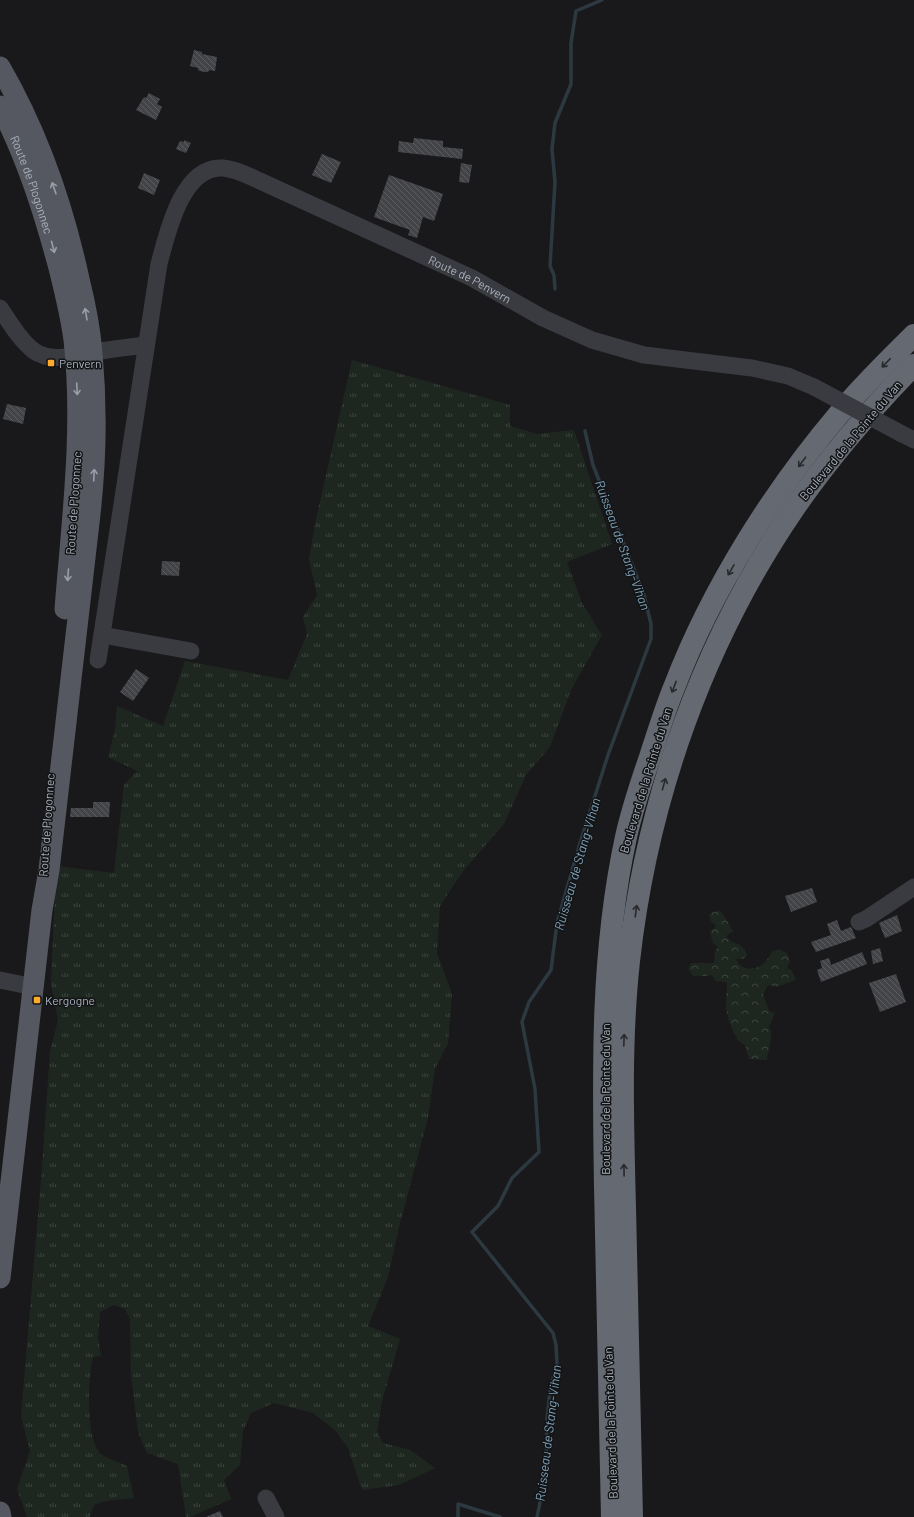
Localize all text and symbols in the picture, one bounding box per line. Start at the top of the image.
street label: Route de Plogonnec [8,133,56,235]
one-way arrow [50,182,58,194]
one-way arrow [50,241,57,254]
street label: Route de Penvern [426,252,514,306]
one-way arrow [82,308,90,321]
place label: Penvern [59,356,101,370]
marker: Penvern [46,358,56,368]
one-way arrow [882,358,891,368]
street label: Boulevard de la Pointe du Van [796,377,904,503]
one-way arrow [73,382,81,395]
street label: Route de Plogonnec [62,451,84,555]
one-way arrow [798,456,806,467]
one-way arrow [90,469,97,482]
water label: Ruisseau de Stang-Vihan [592,478,654,612]
one-way arrow [727,564,735,576]
one-way arrow [64,568,71,581]
one-way arrow [670,681,678,693]
street label: Boulevard de la Pointe du Van [616,706,674,854]
street label: Route de Plogonnec [35,773,57,877]
one-way arrow [661,778,668,791]
water label: Ruisseau de Stang-Vihan [550,796,604,932]
one-way arrow [632,905,640,918]
place label: Kergogne [45,993,95,1007]
marker: Kergogne [32,995,42,1005]
street label: Boulevard de la Pointe du Van [598,1023,612,1175]
one-way arrow [620,1034,628,1047]
one-way arrow [620,1164,628,1177]
street label: Boulevard de la Pointe du Van [600,1347,620,1499]
water label: Ruisseau de Stang-Vihan [532,1364,564,1502]

